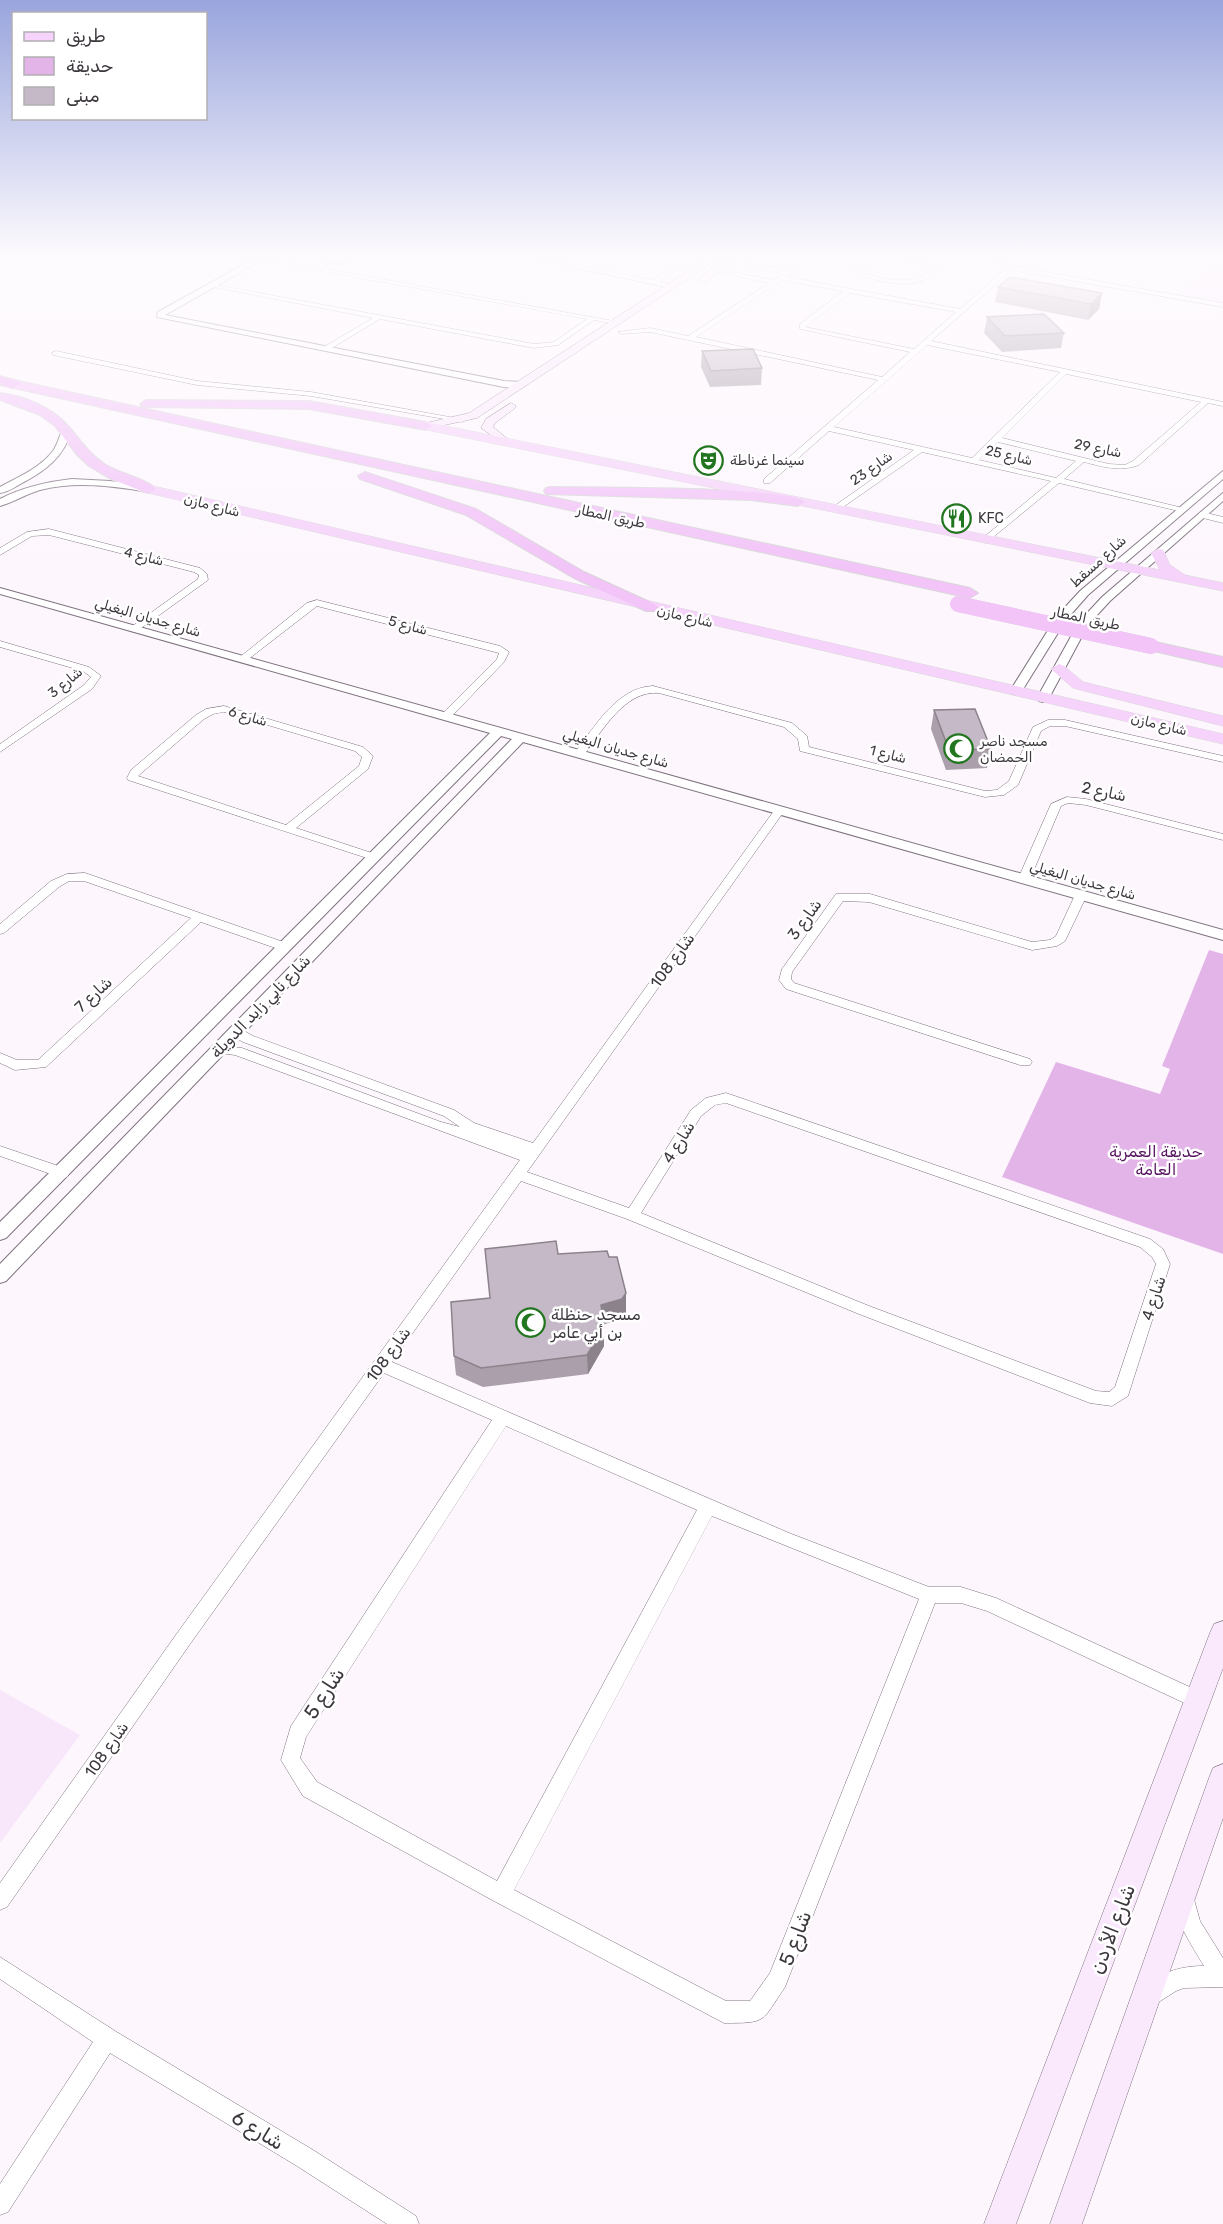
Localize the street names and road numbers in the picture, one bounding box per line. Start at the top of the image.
street label: شارع 29 [1072,436,1123,463]
street label: شارع 25 [983,442,1034,471]
street label: شارع 23 [847,448,897,491]
street label: شارع مازن [182,490,242,523]
street label: طريق المطار [574,501,647,532]
street label: شارع مسقط [1067,532,1131,592]
street label: شارع 4 [122,543,165,572]
street label: شارع جديان البغيلي [92,594,203,643]
street label: شارع مازن [655,602,715,633]
street label: طريق المطار [1049,603,1122,634]
street label: شارع 5 [386,612,429,641]
street label: شارع 3 [45,663,87,703]
street label: شارع 6 [226,703,269,732]
street label: شارع مازن [1129,710,1189,741]
street label: شارع جديان البغيلي [560,725,671,774]
street label: شارع 1 [867,742,908,769]
street label: شارع 2 [1079,777,1128,807]
street label: شارع جديان البغيلي [1027,857,1138,906]
street label: شارع 3 [783,895,827,944]
street label: شارع 108 [646,929,700,993]
street label: شارع نابي زايد الدويلة [206,951,317,1064]
street label: شارع 7 [71,972,117,1018]
street label: شارع 4 [658,1118,700,1168]
street label: شارع 4 [1137,1273,1171,1323]
street label: شارع 108 [362,1323,416,1387]
street label: شارع 5 [299,1663,351,1724]
street label: شارع 108 [81,1718,134,1782]
street label: شارع الأردن [1084,1881,1142,1978]
street label: شارع 5 [774,1907,818,1969]
street label: شارع 6 [226,2105,289,2157]

